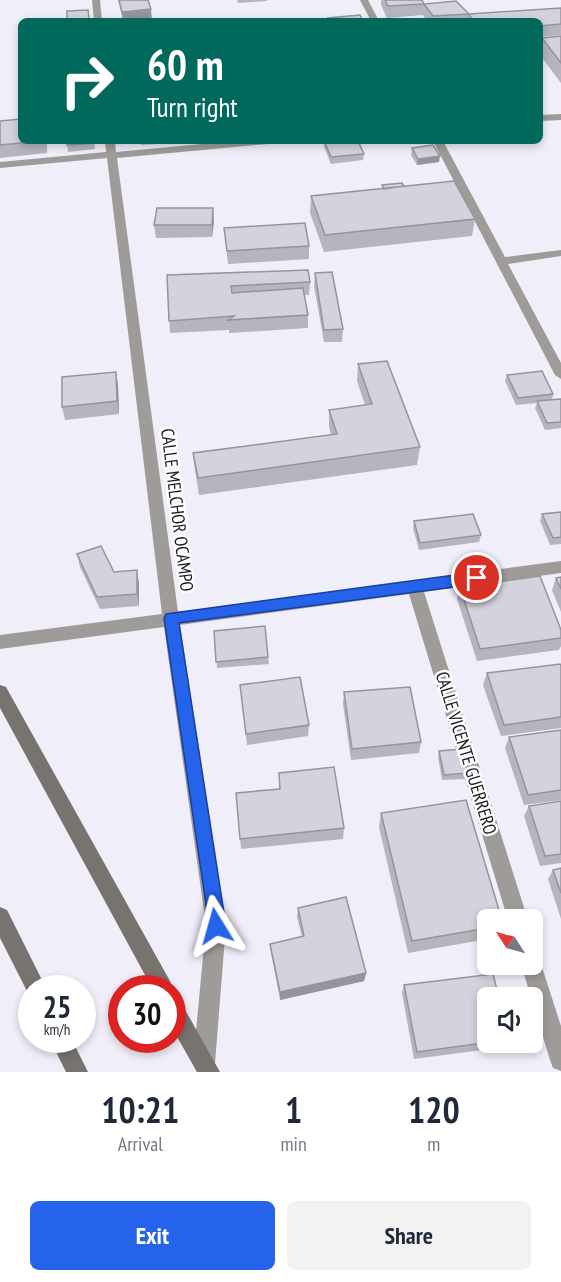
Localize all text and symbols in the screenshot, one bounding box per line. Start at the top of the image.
text: 60 m [147,37,224,92]
icon: right [48,42,126,120]
text: Turn right [147,90,238,124]
street label: CALLE MELCHOR OCAMPO [156,427,199,593]
pin [451,552,502,603]
icon: arrive [460,561,493,594]
street label: CALLE VICENTE GUERRERO [431,669,502,837]
position arrow [184,894,248,958]
north arrow [477,909,543,975]
map controls [477,909,543,1053]
speed limit sign: 30 [108,975,186,1053]
text: 25 [43,987,71,1026]
button: sound [477,987,543,1053]
text: km/h [44,1020,70,1039]
text: 10:21 [101,1086,179,1133]
text: 1 [285,1086,302,1133]
text: 120 [408,1086,460,1133]
text: Arrival [118,1131,163,1157]
text: min [281,1131,307,1157]
text: m [427,1131,440,1157]
button: Exit [30,1201,275,1270]
button: Share [287,1201,531,1270]

